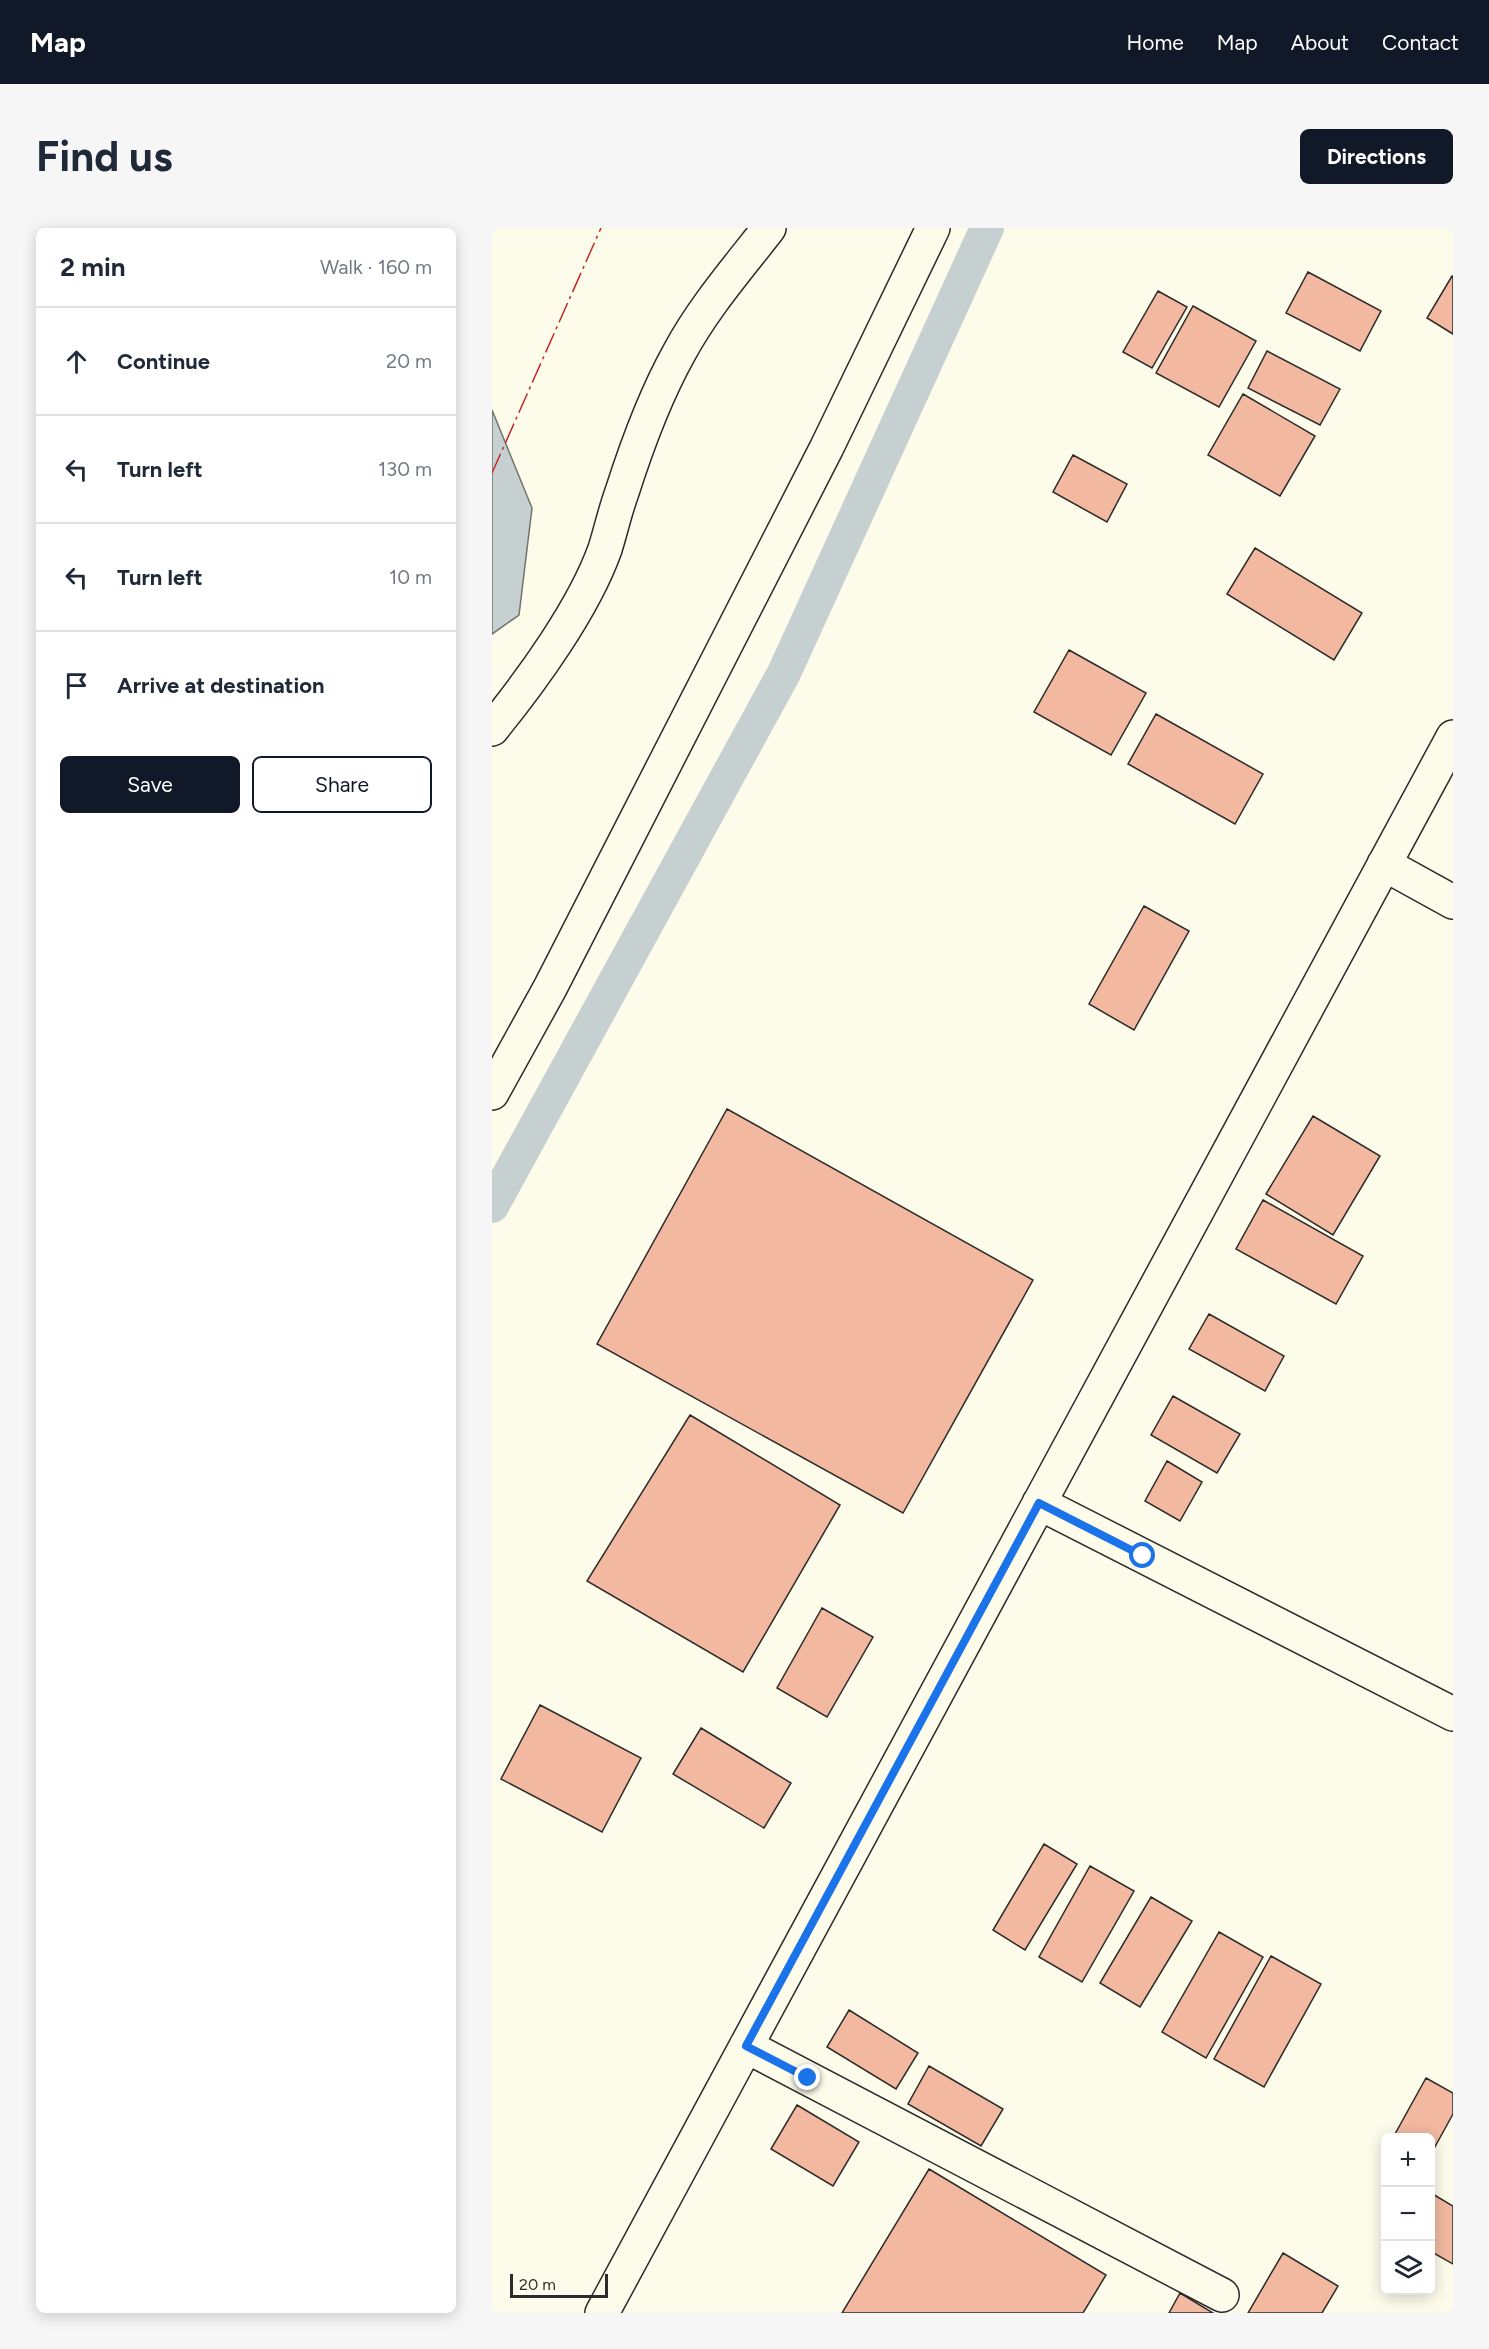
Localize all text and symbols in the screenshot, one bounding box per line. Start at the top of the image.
text: Map [30,25,86,59]
text: Home [1127,30,1184,55]
text: Map [1217,30,1258,55]
text: About [1291,30,1349,55]
text: Contact [1382,30,1459,55]
button: Directions [1300,129,1453,184]
text: Find us [36,131,173,182]
text: 2 min [60,251,126,283]
text: Walk · 160 m [320,255,432,279]
icon: ahead [60,345,93,378]
text: Continue [117,348,210,375]
text: 20 m [386,349,432,373]
icon: left [60,453,93,486]
text: Turn left [117,456,203,483]
text: 130 m [378,457,432,481]
icon: left [60,561,93,594]
text: Turn left [117,564,203,591]
text: 10 m [389,565,432,589]
icon: arrive [60,669,93,702]
text: Arrive at destination [117,672,325,699]
button: Save [60,756,240,813]
button: Share [252,756,432,813]
route start [1129,1542,1155,1568]
route end [794,2064,820,2090]
map controls [1381,2133,1435,2295]
button: + [1381,2133,1435,2187]
button: − [1381,2187,1435,2241]
button: layers [1381,2241,1435,2295]
scale bar [510,2271,608,2298]
text: 20 m [519,2275,556,2294]

